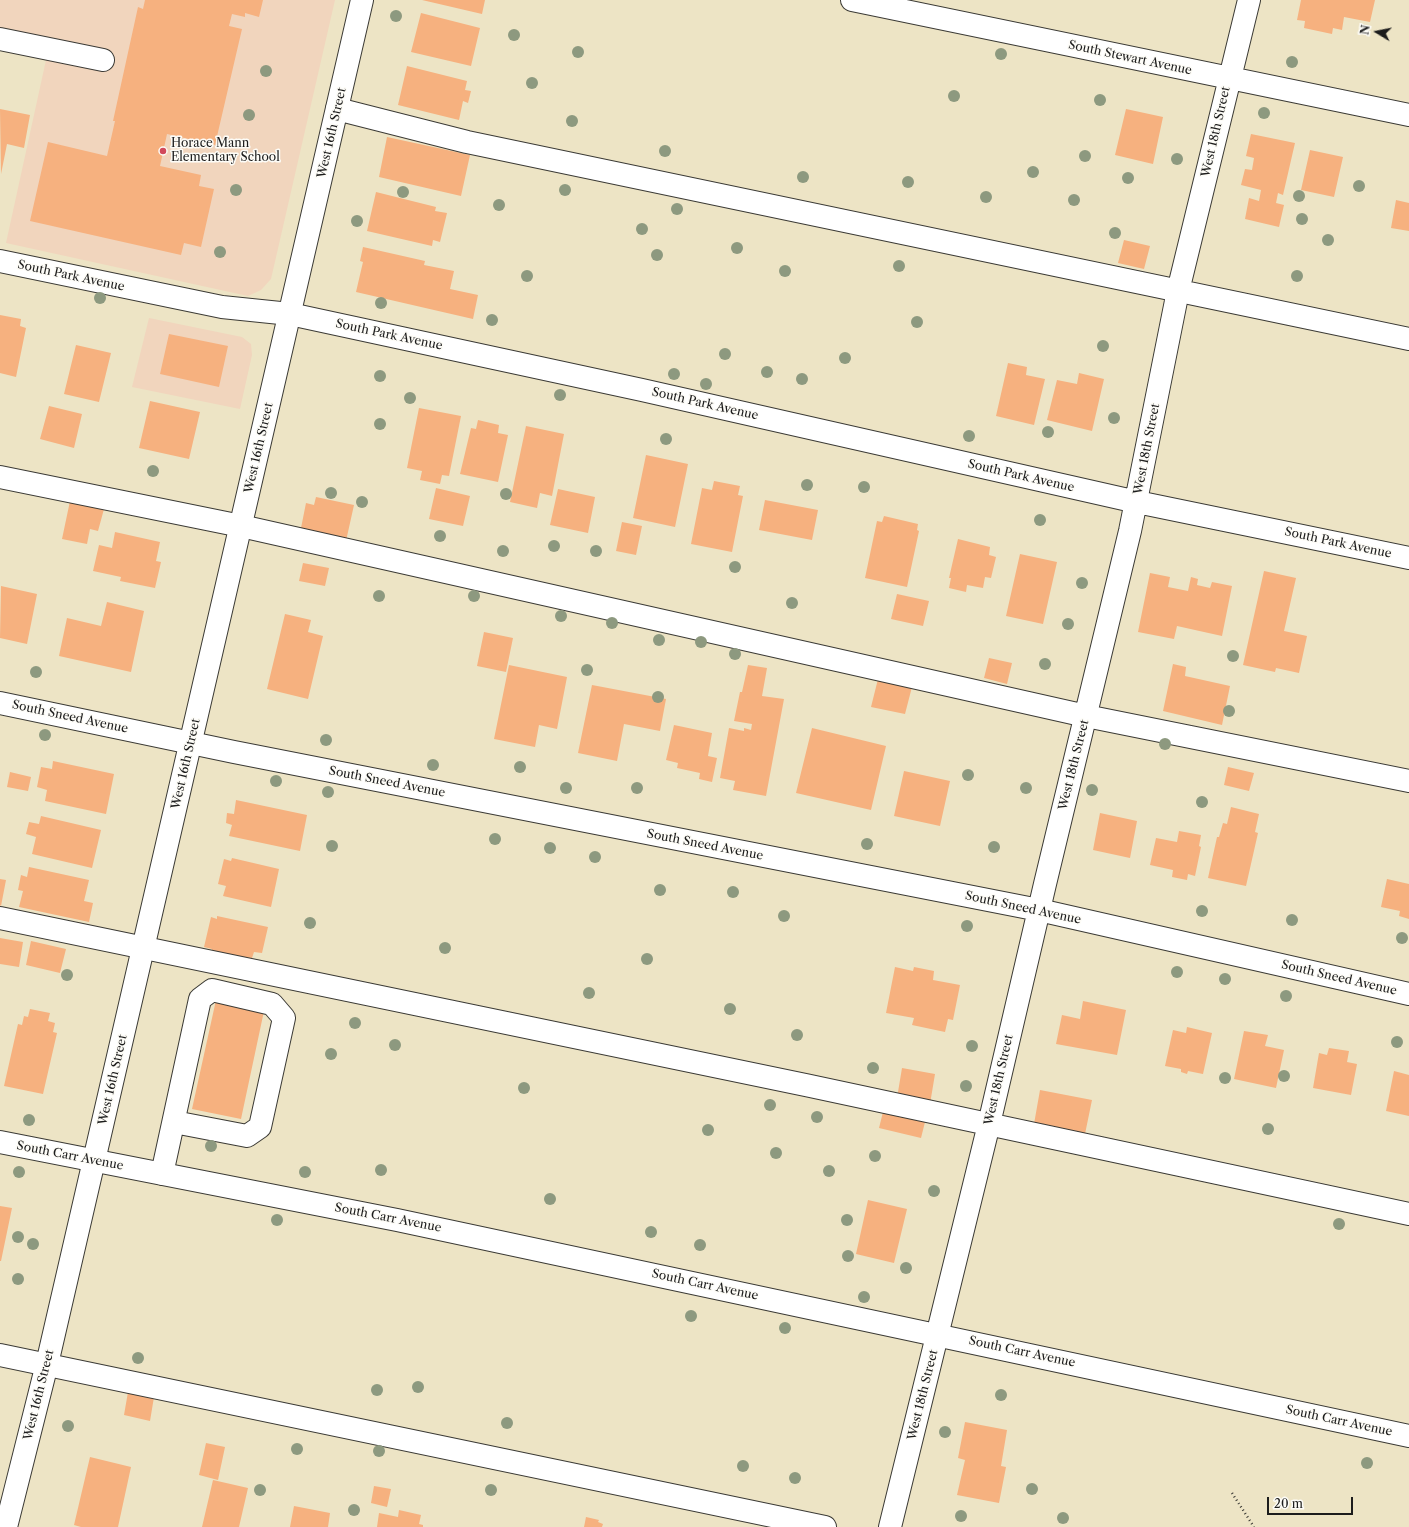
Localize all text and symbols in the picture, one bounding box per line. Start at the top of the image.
north arrow [1357,12,1397,52]
text: N [1357,24,1373,36]
street label: South Stewart Avenue [1067,38,1193,78]
street label: West 18th Street [1199,85,1233,179]
street label: West 16th Street [315,86,349,180]
place label: Horace Mann Elementary School [171,137,280,165]
marker: Horace Mann Elementary School [158,146,168,156]
street label: South Park Avenue [16,258,126,294]
street label: South Park Avenue [334,317,444,353]
street label: South Park Avenue [650,385,760,423]
street label: West 16th Street [242,401,276,495]
street label: West 18th Street [1131,402,1163,496]
street label: South Park Avenue [966,457,1076,495]
street label: South Park Avenue [1283,525,1393,561]
street label: South Sneed Avenue [11,698,129,736]
street label: West 16th Street [169,717,203,811]
street label: West 18th Street [1056,718,1092,812]
street label: South Sneed Avenue [328,764,446,800]
street label: South Sneed Avenue [646,827,764,863]
street label: South Sneed Avenue [964,889,1082,927]
street label: South Sneed Avenue [1280,958,1398,998]
street label: West 16th Street [96,1033,130,1127]
street label: West 18th Street [982,1033,1016,1127]
street label: South Carr Avenue [15,1139,125,1173]
street label: South Carr Avenue [333,1201,443,1235]
street label: South Carr Avenue [650,1267,760,1303]
street label: South Carr Avenue [967,1334,1077,1370]
street label: West 16th Street [21,1348,57,1442]
street label: West 18th Street [905,1348,941,1442]
street label: South Carr Avenue [1284,1403,1394,1439]
scale bar [1269,1489,1355,1515]
text: 20 m [1274,1496,1303,1511]

